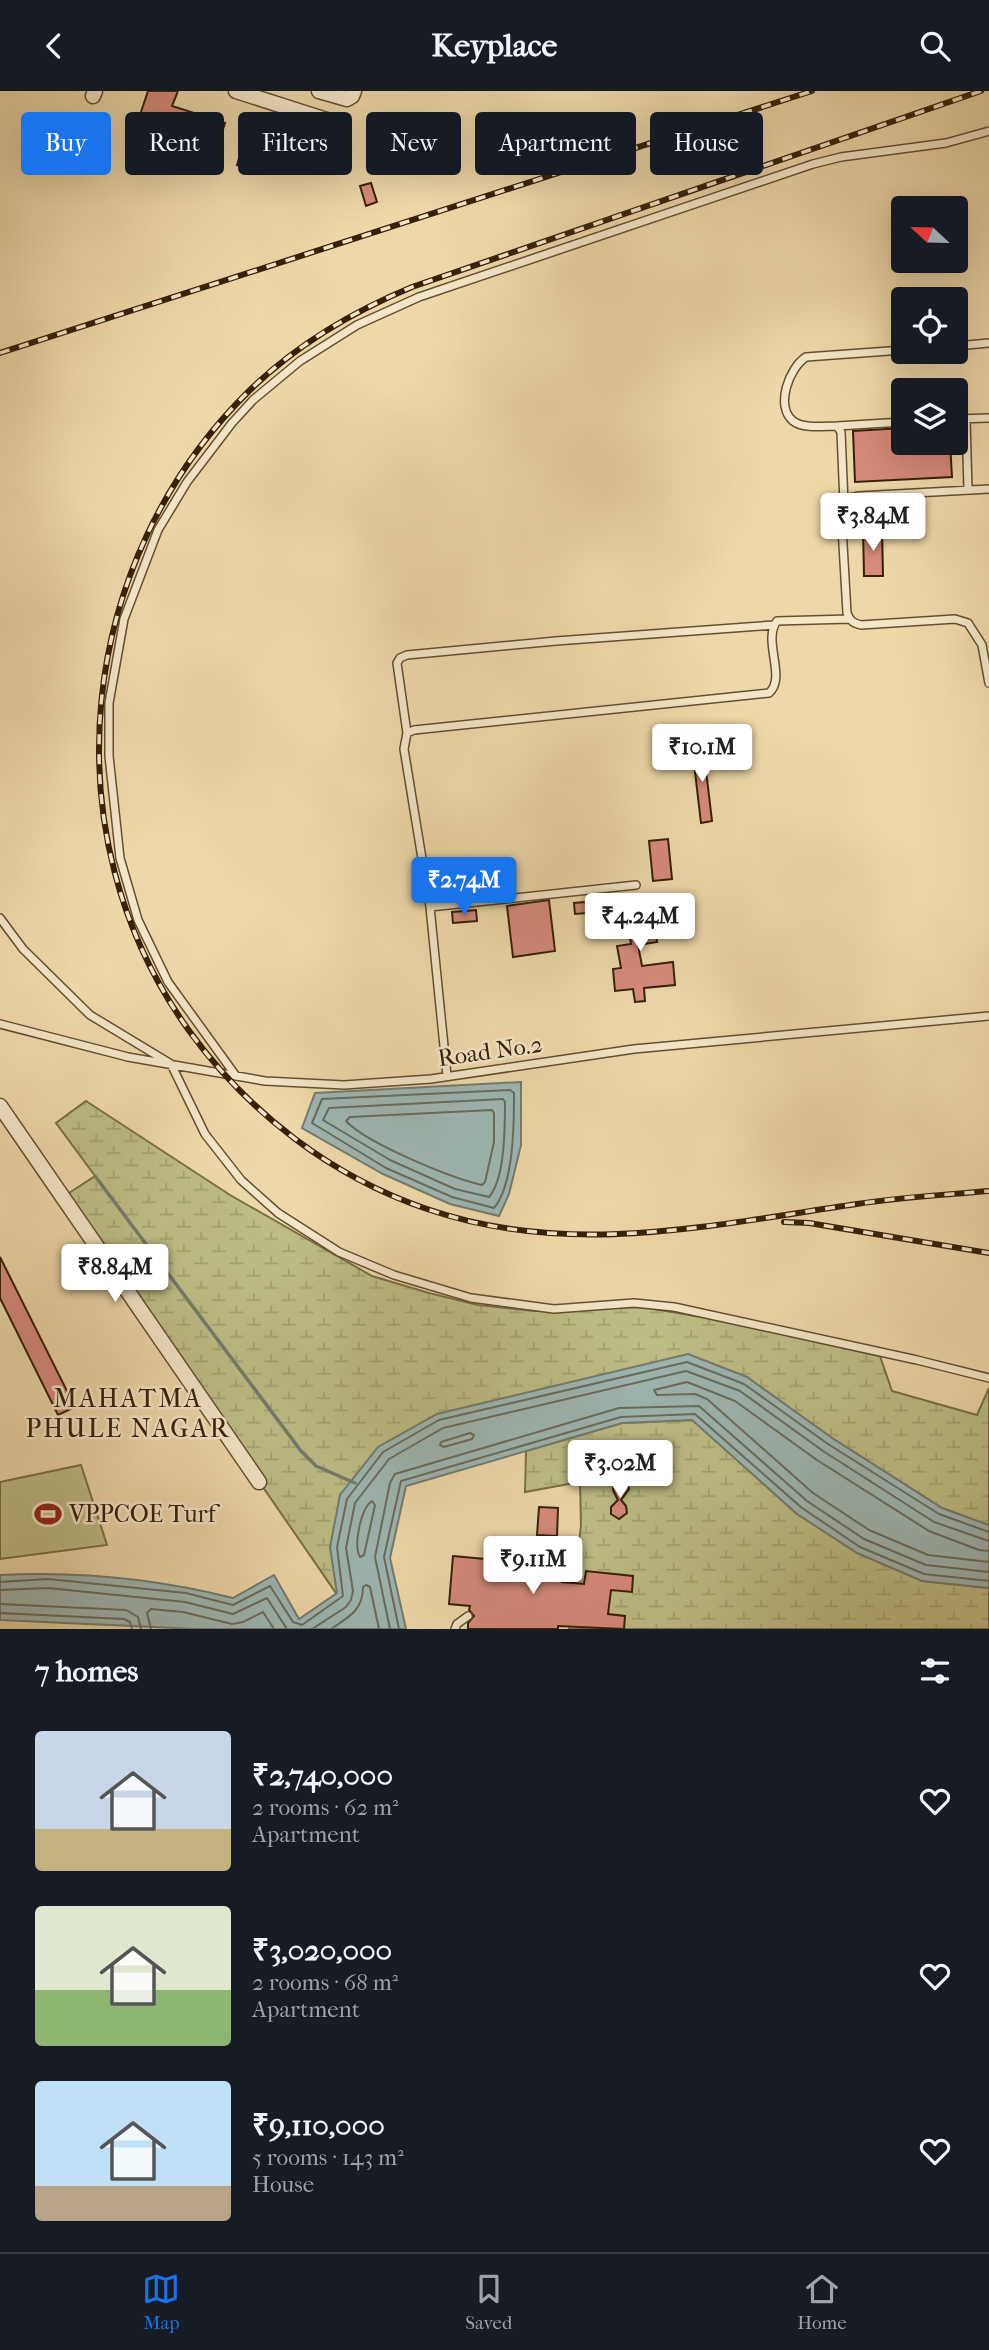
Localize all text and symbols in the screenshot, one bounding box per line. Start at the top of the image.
icon: back [35,27,73,65]
text: Keyplace [432,27,557,64]
icon: search [916,27,954,65]
chip: Buy [21,112,111,175]
chip: Rent [125,112,224,175]
chip: Filters [238,112,352,175]
chip: New [366,112,461,175]
chip: Apartment [475,112,636,175]
chip: House [650,112,763,175]
north arrow [891,196,968,273]
map controls [891,196,968,455]
button: locate [891,287,968,364]
button: layers [891,378,968,455]
pin: ₹3.84M [816,493,930,553]
text: ₹3.84M [836,502,910,529]
pin: ₹10.1M [645,725,759,784]
text: ₹10.1M [668,733,736,760]
pin: ₹2.74M [407,857,521,917]
text: ₹2.74M [427,866,501,893]
pin: ₹4.24M [583,893,697,953]
text: ₹4.24M [601,902,679,929]
street label: Road No.2 [436,1030,544,1072]
pin: ₹8.84M [58,1245,172,1304]
text: ₹8.84M [77,1253,153,1280]
district label: MAHATMA PHULE NAGAR [26,1383,230,1444]
pin: ₹3.02M [563,1441,677,1500]
text: ₹3.02M [584,1449,656,1476]
sports icon: VPPCOE Turf [33,1499,63,1529]
place label: VPPCOE Turf [68,1500,221,1528]
pin: ₹9.11M [476,1537,590,1596]
text: ₹9.11M [499,1545,567,1572]
icon: filters [916,1652,954,1690]
text: 7 homes [35,1654,138,1689]
text: ₹2,740,000 [252,1758,393,1793]
icon: home [91,1759,175,1843]
icon: heart [916,1782,954,1820]
text: 2 rooms · 62 m² [252,1794,399,1821]
text: Apartment [252,1821,360,1848]
text: ₹3,020,000 [252,1933,392,1968]
icon: home [91,1934,175,2018]
icon: heart [916,1957,954,1995]
text: 2 rooms · 68 m² [252,1969,398,1996]
text: Apartment [252,1996,360,2023]
text: ₹9,110,000 [252,2108,385,2143]
icon: home [91,2109,175,2193]
icon: heart [916,2132,954,2170]
text: 5 rooms · 143 m² [252,2144,404,2171]
text: House [252,2171,314,2198]
tab: Map [142,2270,180,2334]
tab: Saved [465,2270,512,2334]
tab: Home [797,2270,847,2334]

